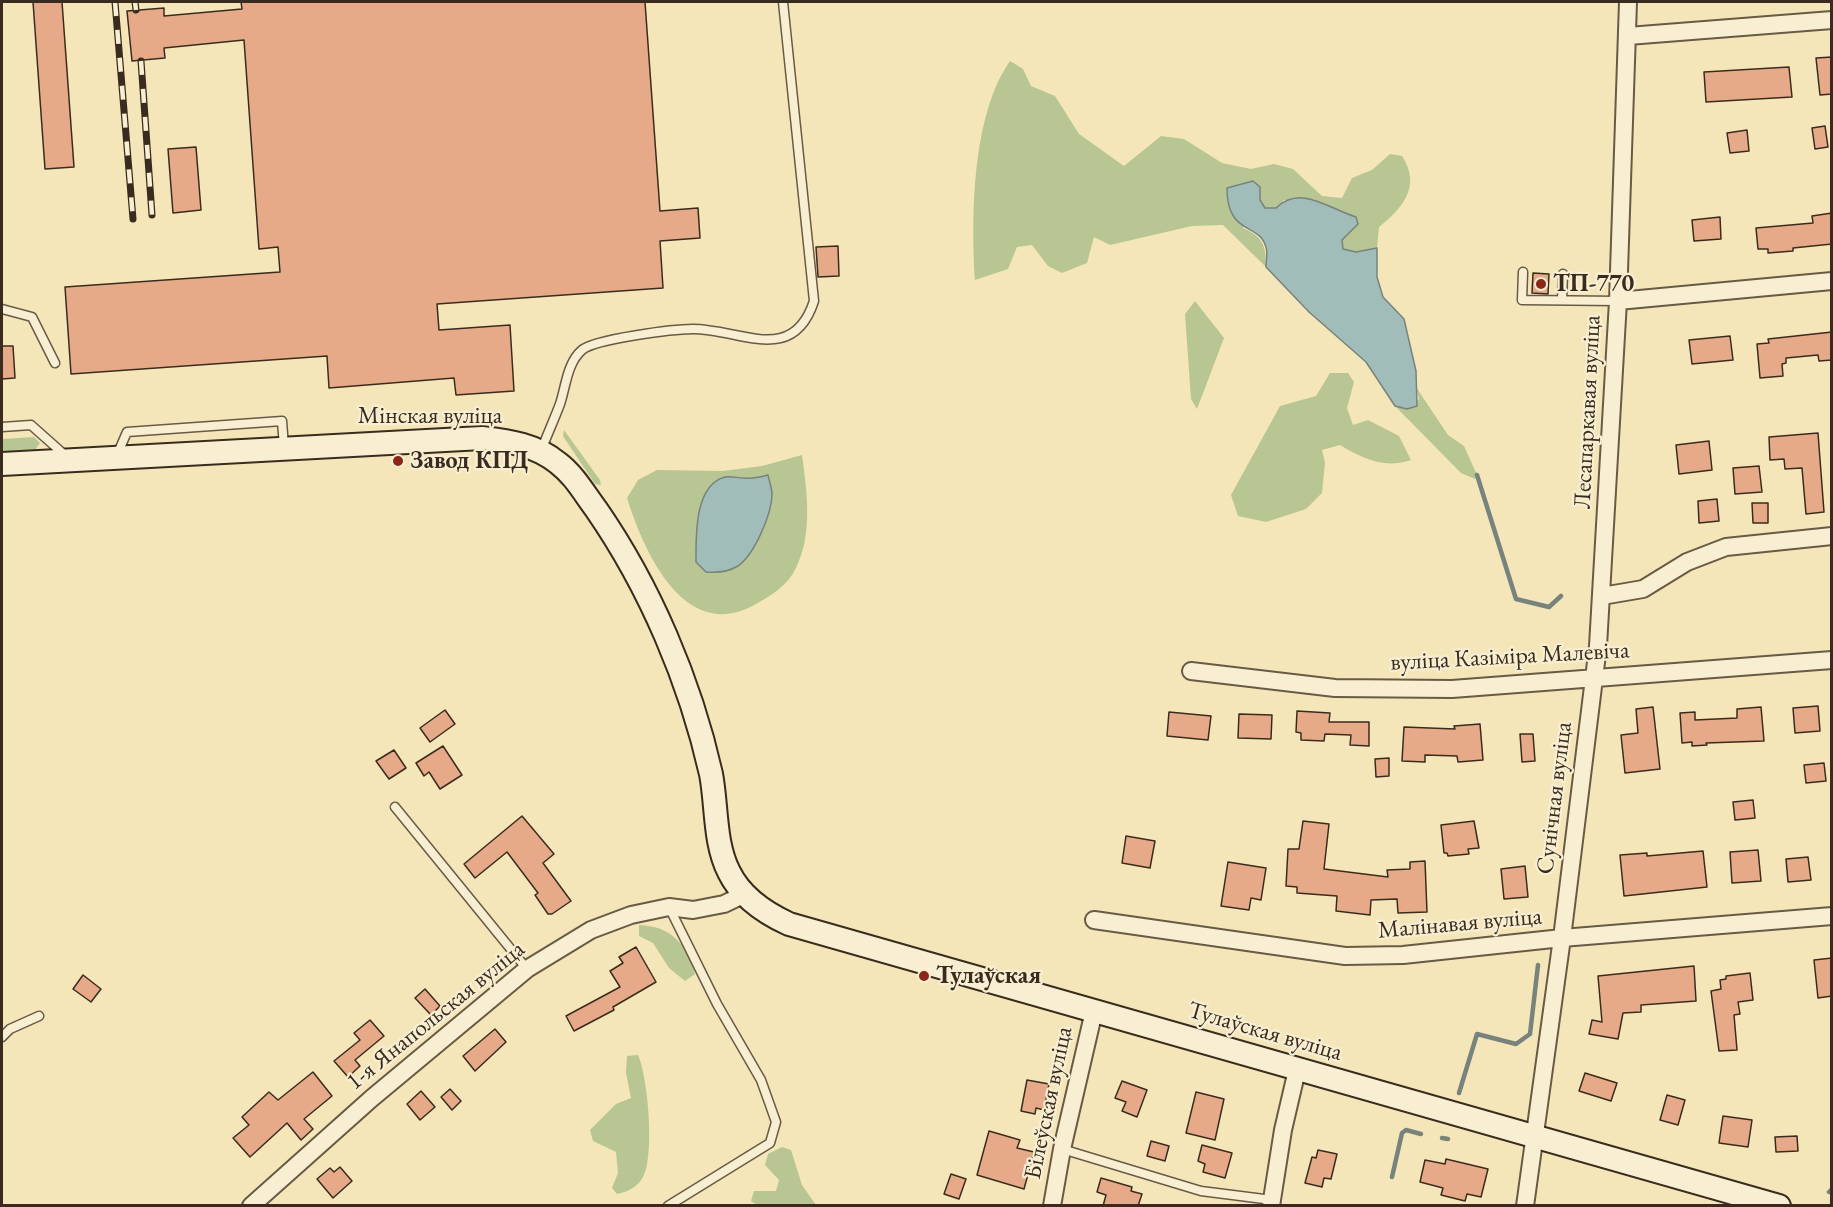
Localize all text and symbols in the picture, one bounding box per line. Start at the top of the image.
place label: ТП-770 [1553,270,1634,298]
marker: ТП-770 [1534,277,1548,291]
street label: Лесапаркавая вуліца [1569,314,1607,510]
street label: Мінская вуліца [358,402,502,430]
place label: Завод КПД [410,447,528,475]
marker: Завод КПД [391,454,405,468]
street label: вуліца Казіміра Малевіча [1390,636,1630,678]
street label: Сунічная вуліца [1531,720,1579,876]
street label: Малінавая вуліца [1377,902,1543,946]
street label: 1-я Янапольская вуліца [341,935,531,1097]
place label: Тулаўская [936,962,1041,990]
marker: Тулаўская [917,969,931,983]
street label: Тулаўская вуліца [1185,996,1345,1068]
street label: Білеўская вуліца [1019,1024,1079,1182]

